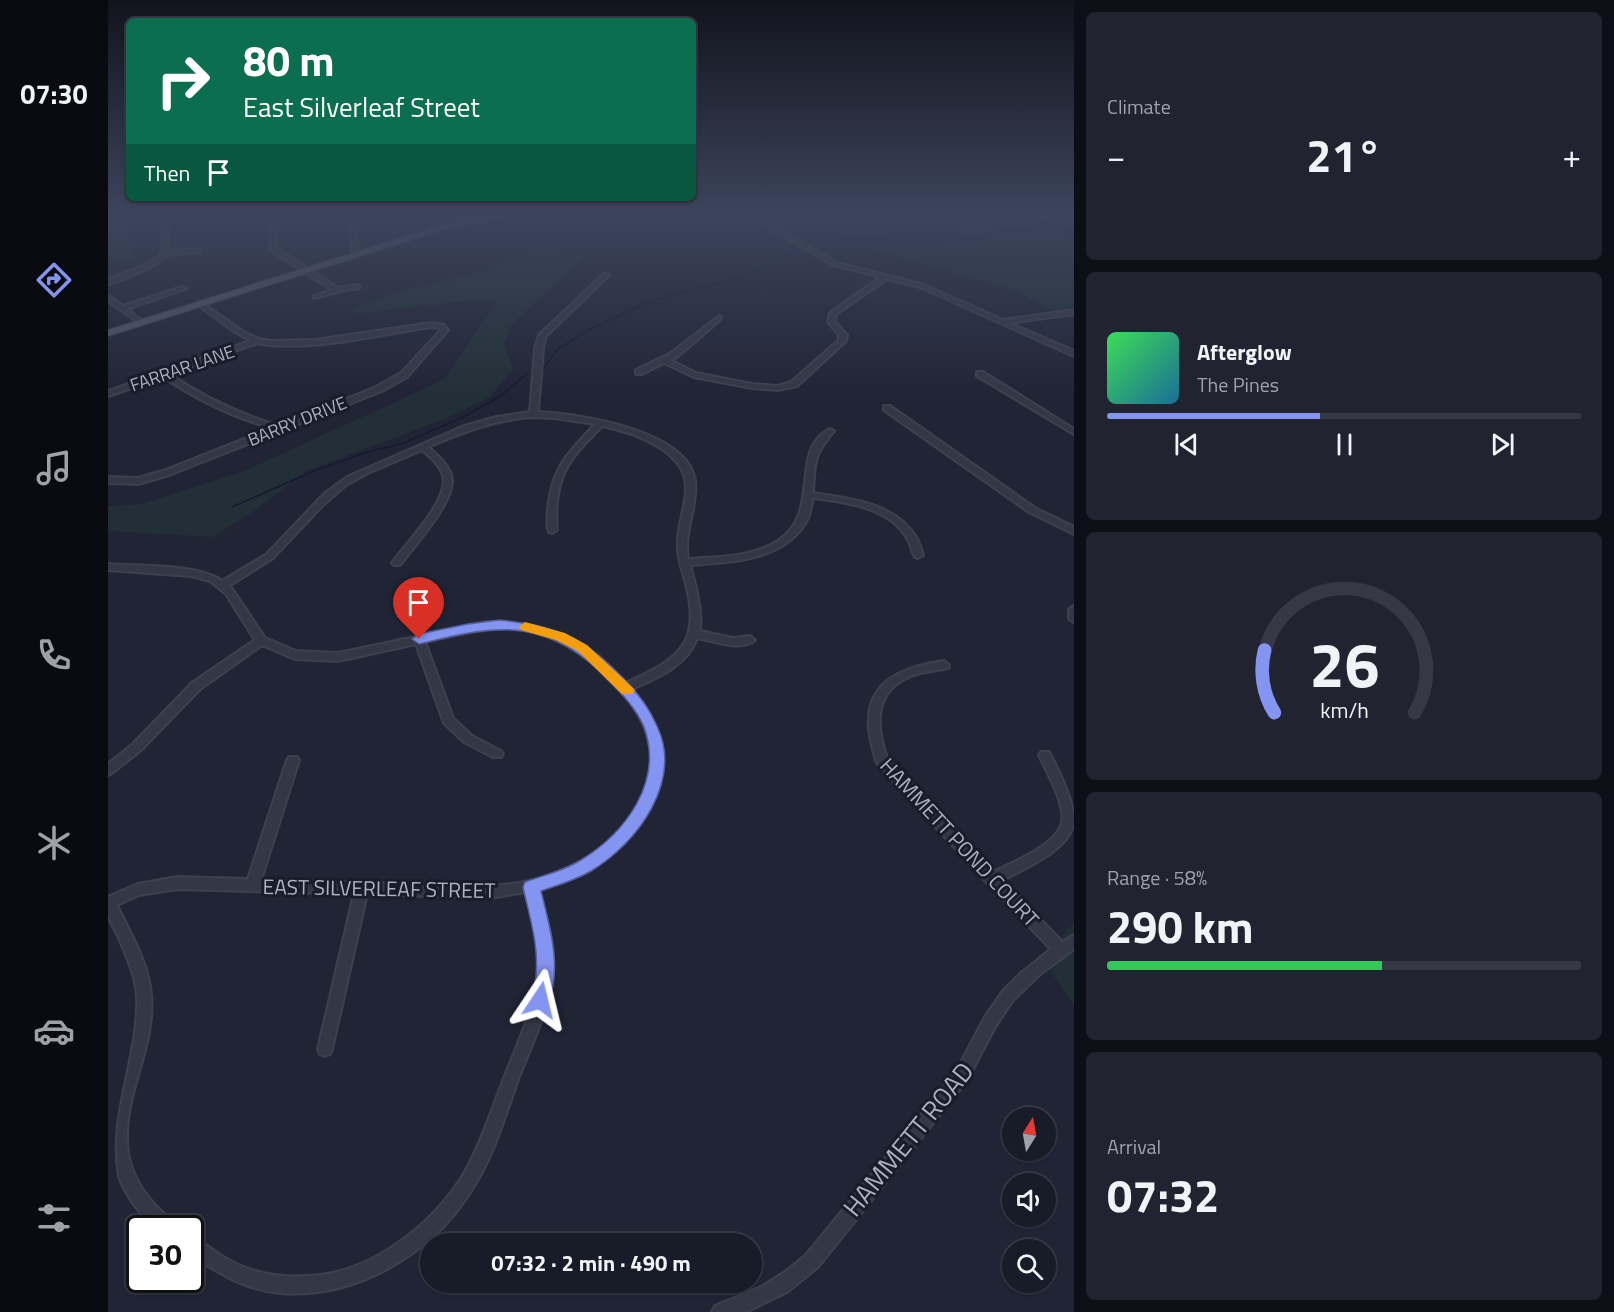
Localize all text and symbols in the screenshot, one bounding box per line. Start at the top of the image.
text: 80 m [243,28,335,92]
icon: right [144,42,222,120]
text: 07:30 [20,73,88,114]
text: East Silverleaf Street [243,86,480,127]
text: Climate [1107,91,1171,122]
text: 21° [1306,121,1382,189]
text: − [1107,131,1125,181]
text: + [1563,131,1581,181]
text: Then [144,156,190,190]
icon: arrive [202,156,235,189]
icon: directions [33,259,75,301]
text: Afterglow [1197,335,1292,369]
street label: FARRAR LANE [126,337,238,398]
text: The Pines [1197,369,1279,400]
street label: BARRY DRIVE [243,389,351,453]
icon: previous [1170,428,1203,461]
icon: pause [1328,428,1361,461]
icon: next [1486,428,1519,461]
icon: music [33,447,75,489]
pin [393,577,444,639]
icon: arrive [402,586,435,619]
text: 26 [1309,616,1379,711]
icon: phone [33,634,75,676]
text: km/h [1320,694,1368,726]
street label: HAMMETT POND COURT [873,750,1047,934]
icon: climate [33,822,75,864]
text: Range · 58% [1107,862,1207,893]
street label: EAST SILVERLEAF STREET [262,870,496,906]
text: 290 km [1107,892,1253,960]
position arrow [508,968,572,1032]
icon: car [33,1010,75,1052]
street label: HAMMETT ROAD [833,1053,983,1225]
north arrow [1002,1107,1056,1161]
map controls [1002,1107,1056,1293]
text: Arrival [1107,1131,1161,1162]
text: 07:32 [1107,1161,1219,1229]
button: sound [1002,1173,1056,1227]
icon: filters [33,1197,75,1239]
speed limit sign: 30 [126,1215,204,1293]
button: search [1002,1239,1056,1293]
text: 07:32 · 2 min · 490 m [491,1246,691,1280]

